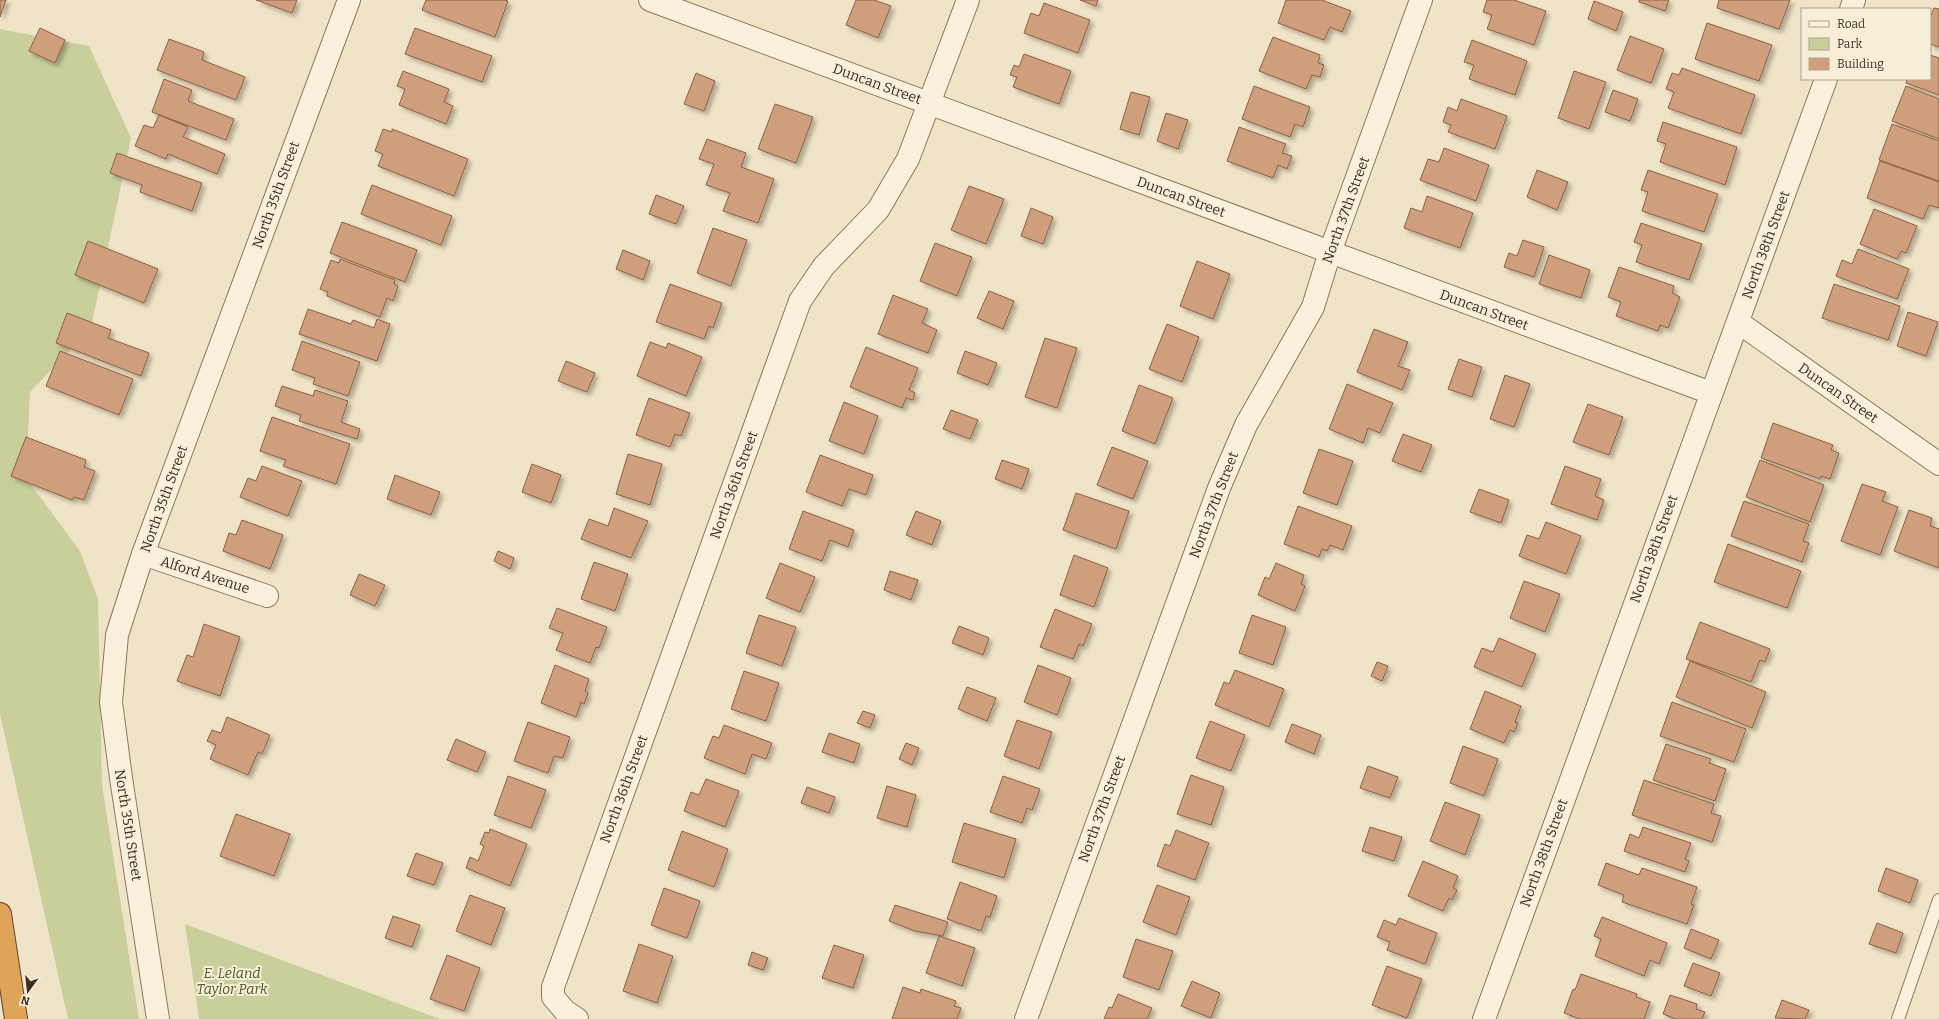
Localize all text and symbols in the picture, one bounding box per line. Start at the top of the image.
legend [1801,8,1931,80]
text: Road [1837,17,1865,31]
text: Park [1837,37,1863,51]
text: Building [1837,57,1884,71]
street label: Duncan Street [830,60,924,108]
street label: North 35th Street [249,139,303,251]
street label: North 37th Street [1319,154,1373,266]
street label: Duncan Street [1134,173,1228,221]
street label: North 38th Street [1739,189,1793,301]
street label: Duncan Street [1437,286,1531,334]
street label: Duncan Street [1795,359,1881,427]
street label: North 36th Street [707,429,761,541]
street label: North 35th Street [137,443,191,555]
street label: North 37th Street [1186,449,1242,561]
street label: North 38th Street [1627,493,1681,605]
street label: Alford Avenue [158,553,252,597]
street label: North 36th Street [597,733,651,845]
street label: North 37th Street [1075,753,1129,865]
street label: North 35th Street [111,768,145,882]
street label: North 38th Street [1517,797,1571,909]
park label: E. Leland Taylor Park [196,965,268,998]
north arrow [8,971,48,1011]
text: N [19,993,31,1008]

